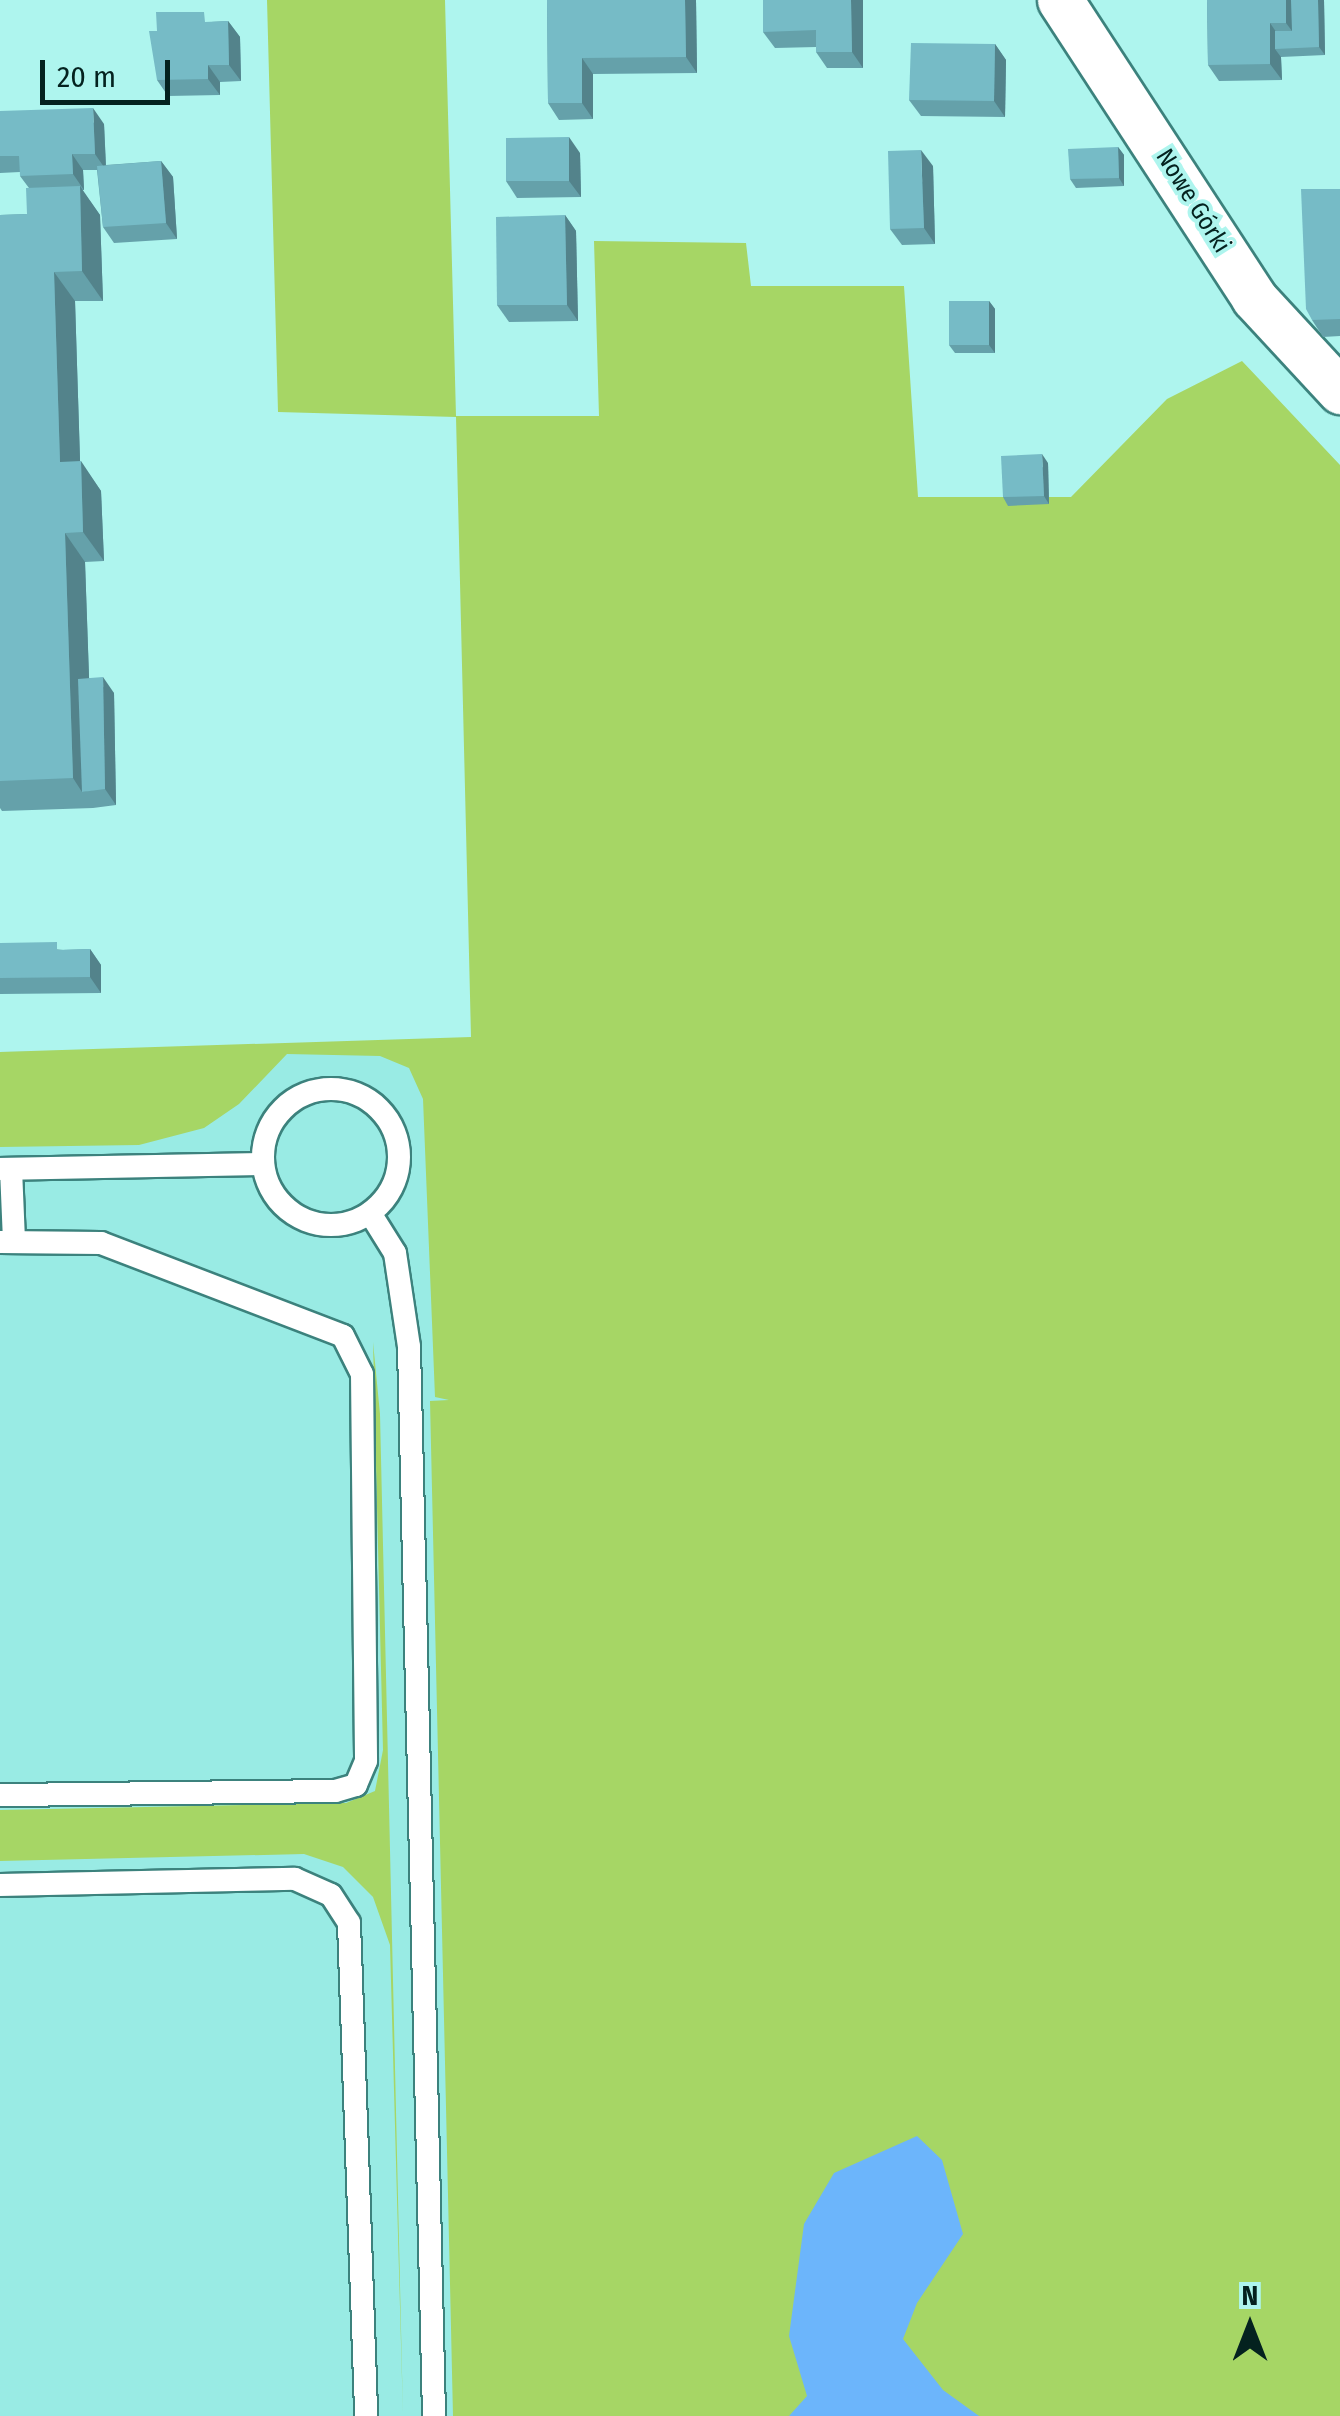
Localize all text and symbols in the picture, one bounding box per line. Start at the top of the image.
scale bar [45,40,175,102]
text: 20 m [57,59,116,95]
street label: Nowe Górki [1149,143,1237,259]
north arrow [1200,2276,1300,2376]
text: N [1242,2279,1258,2312]

